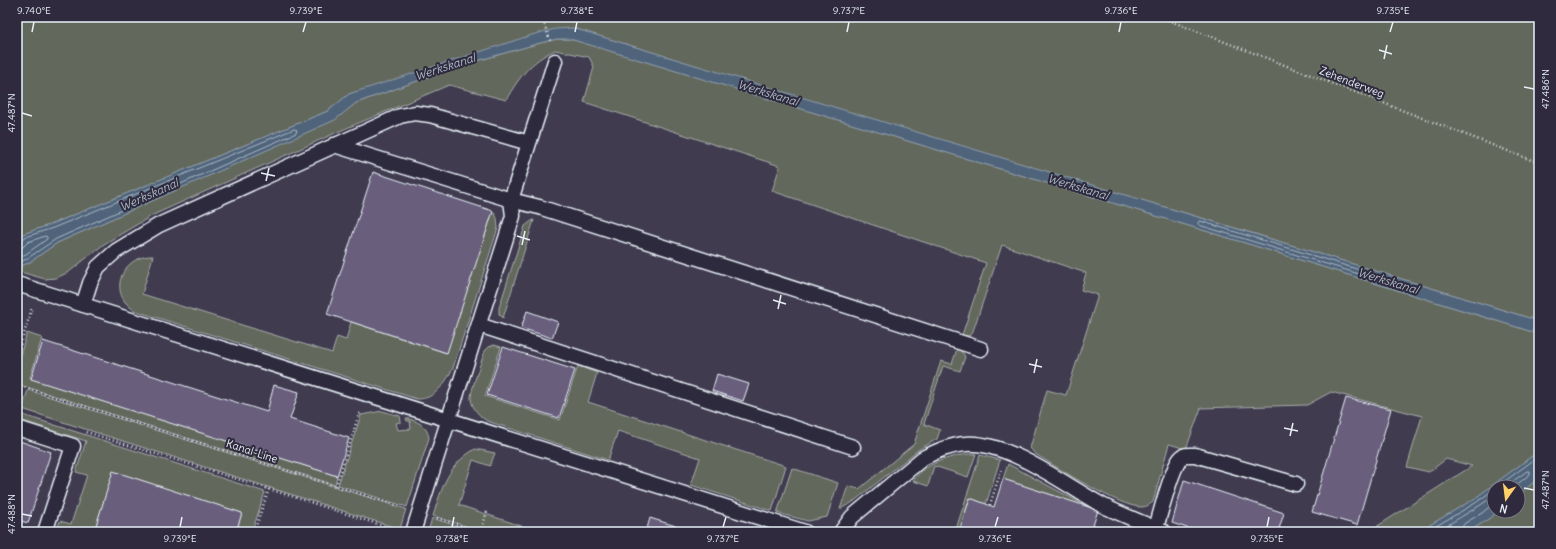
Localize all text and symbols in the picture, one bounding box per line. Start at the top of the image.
text: 9.740°E [17,4,51,17]
text: 9.739°E [289,4,323,17]
text: 9.738°E [560,4,594,17]
text: 9.737°E [833,4,865,17]
text: 9.736°E [1104,4,1138,17]
text: 9.735°E [1376,4,1410,17]
water label: Werkskanal [413,49,479,83]
street label: Zehenderweg [1318,63,1386,101]
text: 47.486°N [1539,69,1552,109]
water label: Werkskanal [736,76,803,110]
text: 47.487°N [5,93,18,133]
water label: Werkskanal [1046,170,1113,204]
water label: Werkskanal [117,174,183,214]
water label: Werkskanal [1356,264,1423,298]
street label: Kanal-Line [224,436,280,466]
text: 47.487°N [1539,470,1552,510]
north arrow [1486,479,1526,519]
text: 47.488°N [5,494,18,534]
text: N [1498,501,1509,516]
text: 9.739°E [163,532,197,545]
text: 9.738°E [435,532,469,545]
text: 9.737°E [707,532,739,545]
text: 9.736°E [978,532,1012,545]
text: 9.735°E [1250,532,1284,545]

